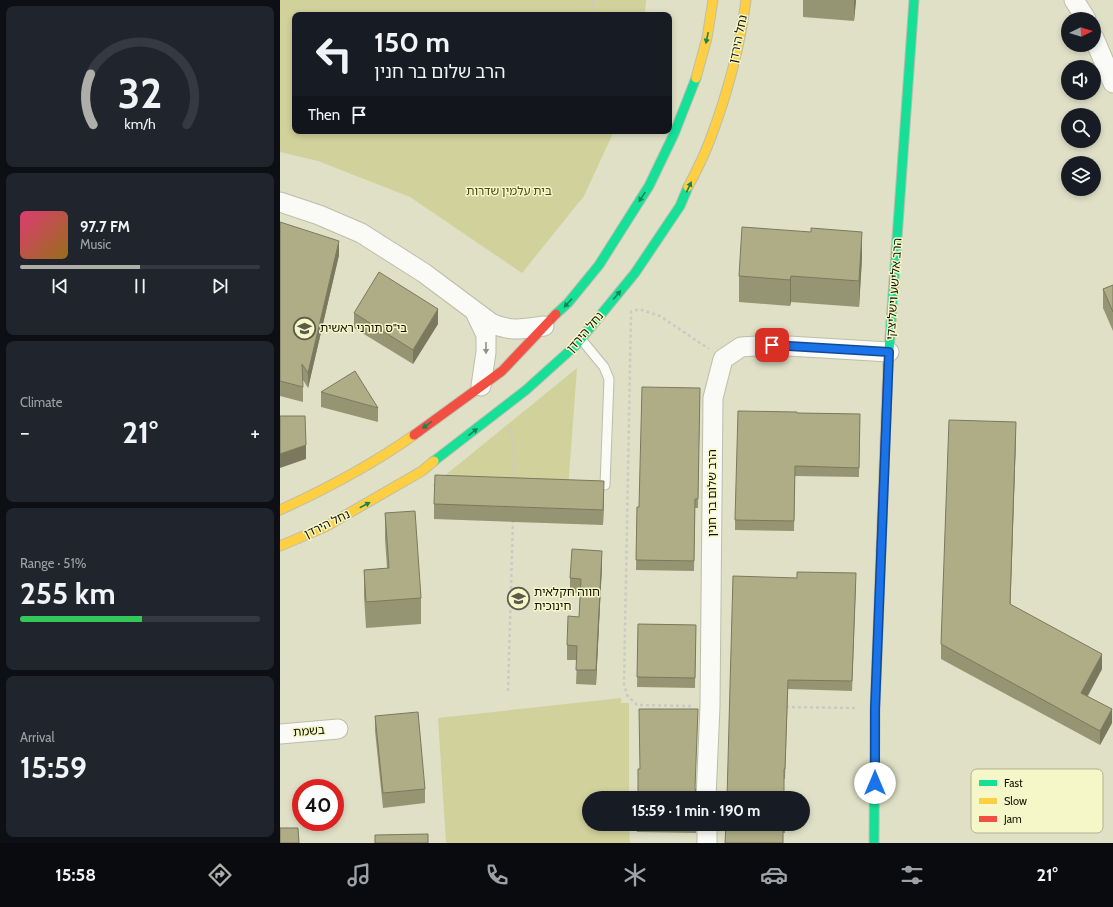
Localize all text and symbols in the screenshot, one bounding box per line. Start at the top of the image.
north arrow [1061,12,1101,52]
map controls [1061,12,1101,196]
street label: נחל הירדן [725,13,750,64]
text: 150 m [374,25,450,59]
icon: left [308,28,360,80]
one-way arrow [703,32,709,45]
button: sound [1061,60,1101,100]
text: הרב שלום בר חנין [374,61,506,83]
text: 32 [118,68,162,118]
icon: arrive [348,104,370,126]
text: Then [308,106,340,124]
button: search [1061,108,1101,148]
text: km/h [124,114,156,132]
button: layers [1061,156,1101,196]
one-way arrow [686,181,692,192]
park label: בית עלמין שדרות [466,183,552,198]
one-way arrow [639,191,646,203]
text: 97.7 FM [80,218,130,236]
text: Music [80,236,111,252]
street label: הרב אלישע וישליצקי [882,237,905,340]
icon: previous [49,275,71,297]
icon: pause [129,275,151,297]
icon: next [209,275,231,297]
one-way arrow [613,289,622,300]
one-way arrow [563,298,572,309]
street label: נחל הירדן [563,308,606,355]
school or university icon: בי"ס תורני ראשית [291,315,317,341]
place label: בי"ס תורני ראשית [320,320,407,335]
pin [755,328,789,362]
icon: arrive [761,334,783,356]
one-way arrow [483,341,489,354]
text: Climate [20,394,62,410]
text: 21° [122,414,158,451]
text: − [20,419,30,446]
text: + [250,419,260,446]
one-way arrow [422,421,433,429]
one-way arrow [467,427,478,436]
street label: הרב שלום בר חנין [704,449,719,537]
one-way arrow [360,501,371,508]
street label: נחל הירדן [301,506,352,541]
text: Range · 51% [20,555,86,571]
text: 255 km [20,575,115,612]
place label: חווה חקלאית חינוכית [534,584,600,613]
school or university icon: חווה חקלאית חינוכית [505,586,531,612]
street label: בשמת [292,722,326,739]
text: Arrival [20,729,55,745]
text: 15:59 [20,749,87,786]
position arrow [854,762,896,804]
legend [971,769,1103,833]
text: Fast [1004,776,1023,790]
speed limit sign: 40 [292,779,344,831]
text: Slow [1004,794,1027,808]
text: 15:59 · 1 min · 190 m [632,802,760,820]
text: Jam [1003,812,1022,826]
icon: directions [206,861,234,889]
icon: music [345,861,373,889]
icon: phone [483,861,511,889]
icon: climate [621,861,649,889]
icon: car [760,861,788,889]
icon: filters [898,861,926,889]
text: 15:58 [55,864,96,886]
text: 21° [1036,864,1058,886]

